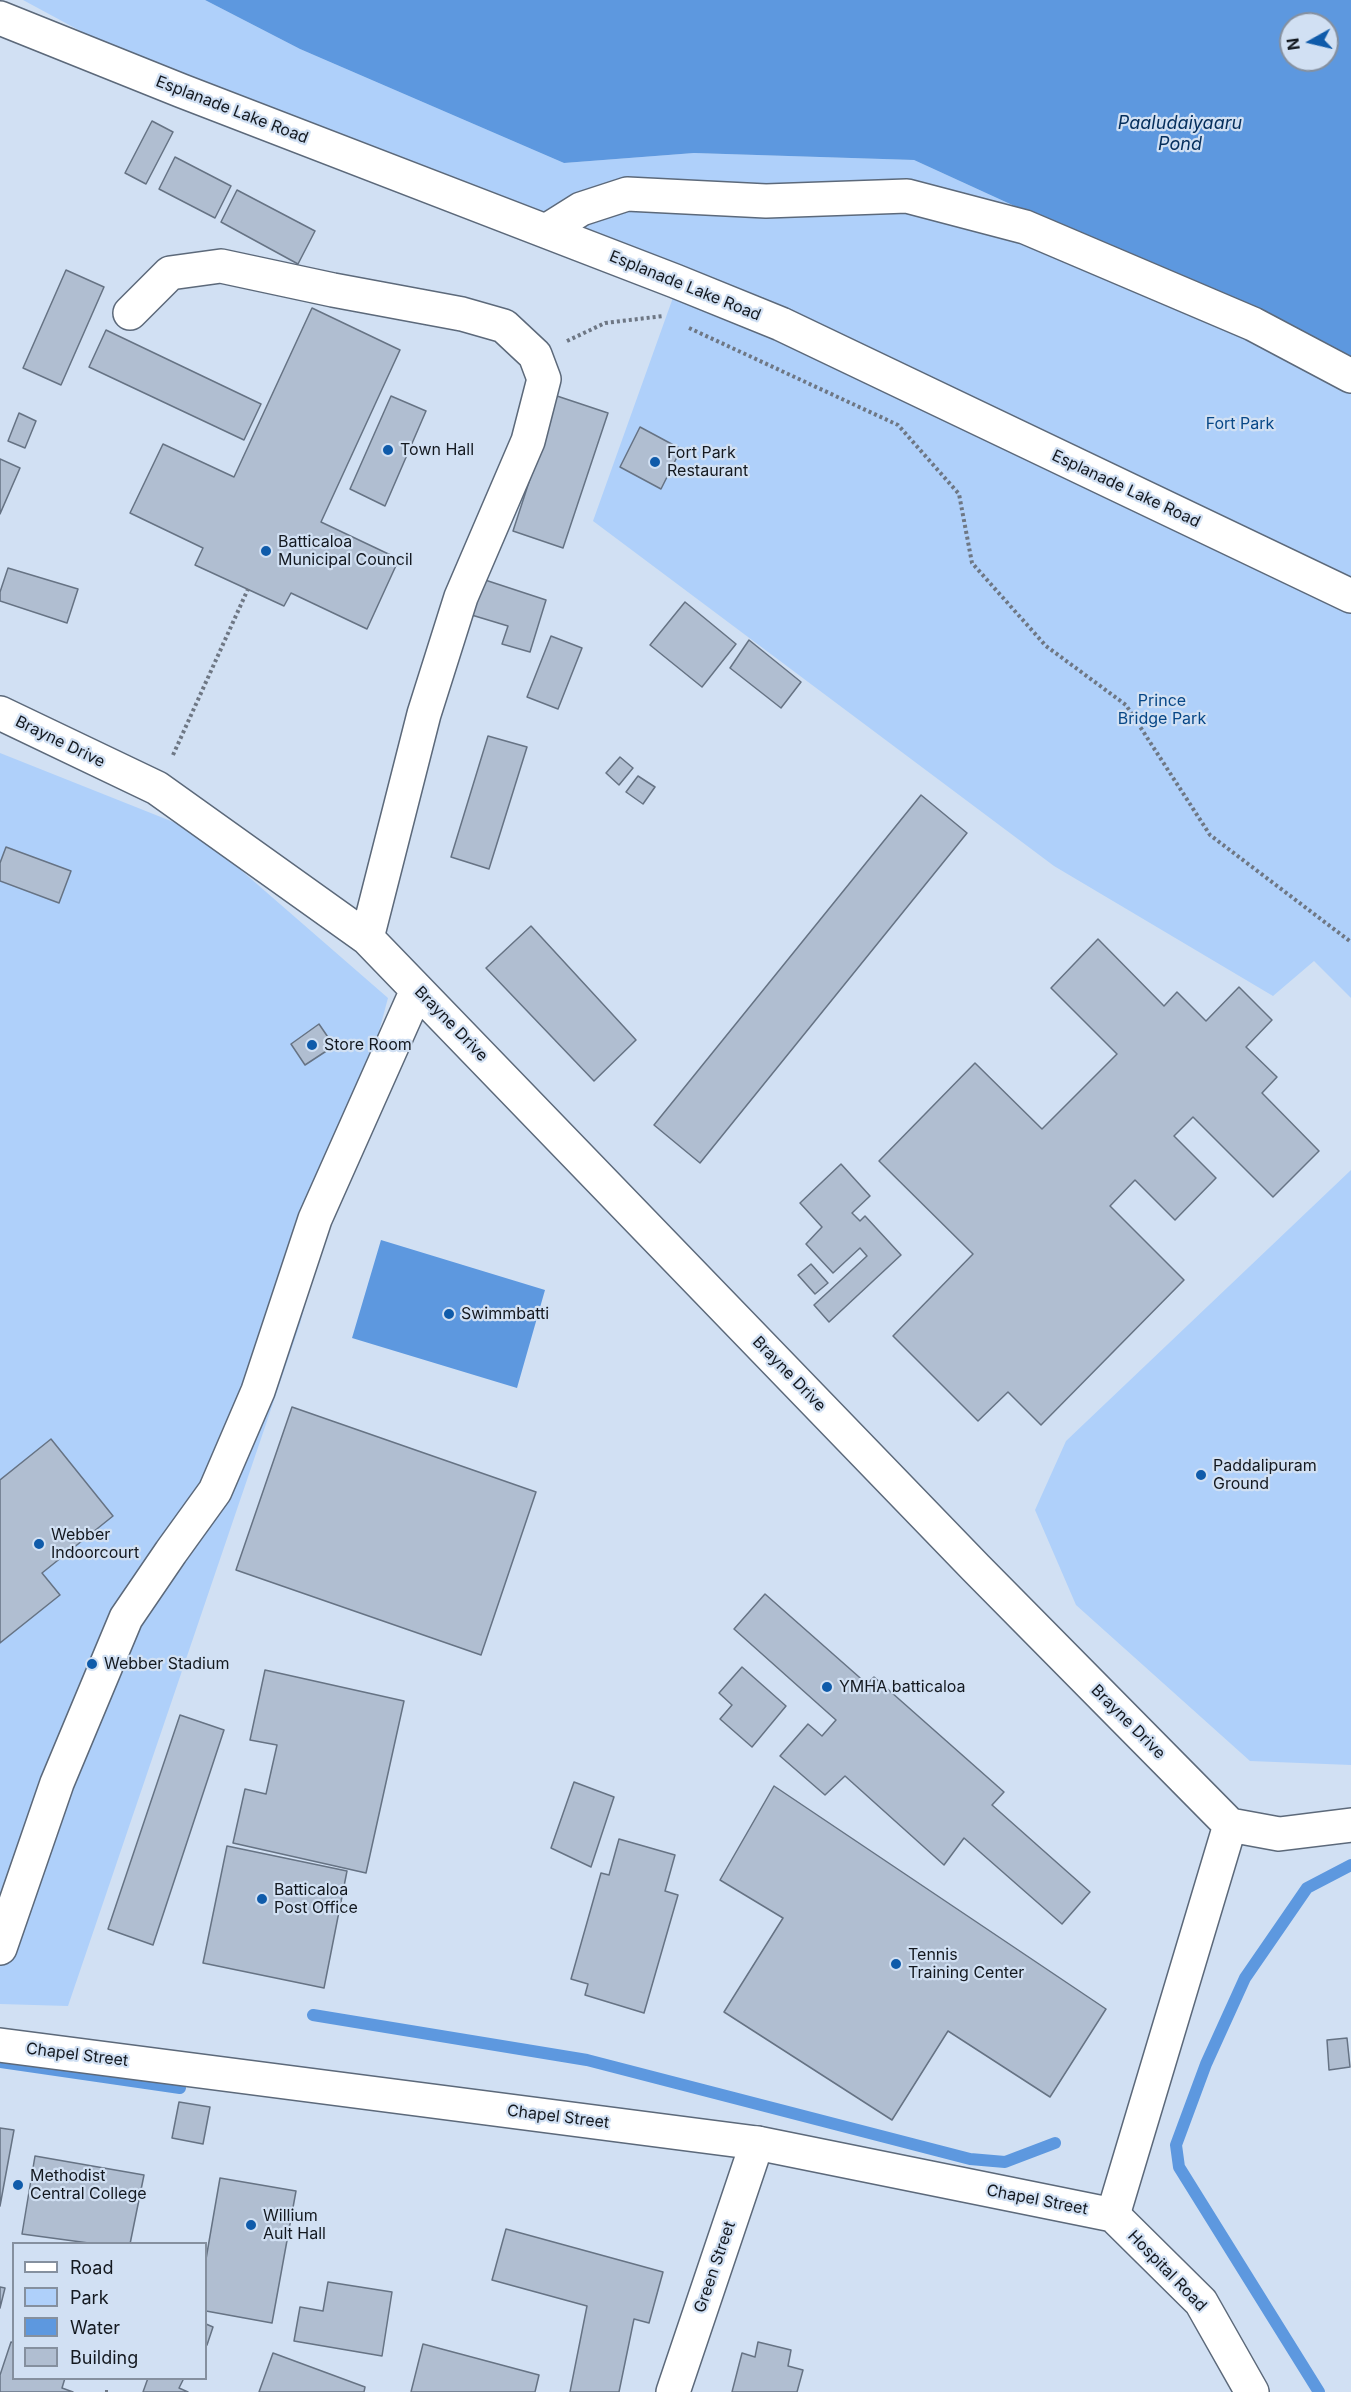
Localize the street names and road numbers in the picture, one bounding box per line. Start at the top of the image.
street label: Esplanade Lake Road [153,72,311,148]
street label: Esplanade Lake Road [606,247,764,325]
street label: Esplanade Lake Road [1049,446,1203,532]
street label: Brayne Drive [12,712,108,772]
street label: Brayne Drive [410,982,492,1066]
street label: Brayne Drive [748,1332,830,1416]
street label: Brayne Drive [1087,1681,1169,1763]
street label: Chapel Street [25,2039,129,2071]
street label: Chapel Street [506,2101,610,2133]
street label: Chapel Street [985,2181,1089,2219]
street label: Green Street [690,2219,740,2315]
street label: Hospital Road [1124,2227,1210,2315]

